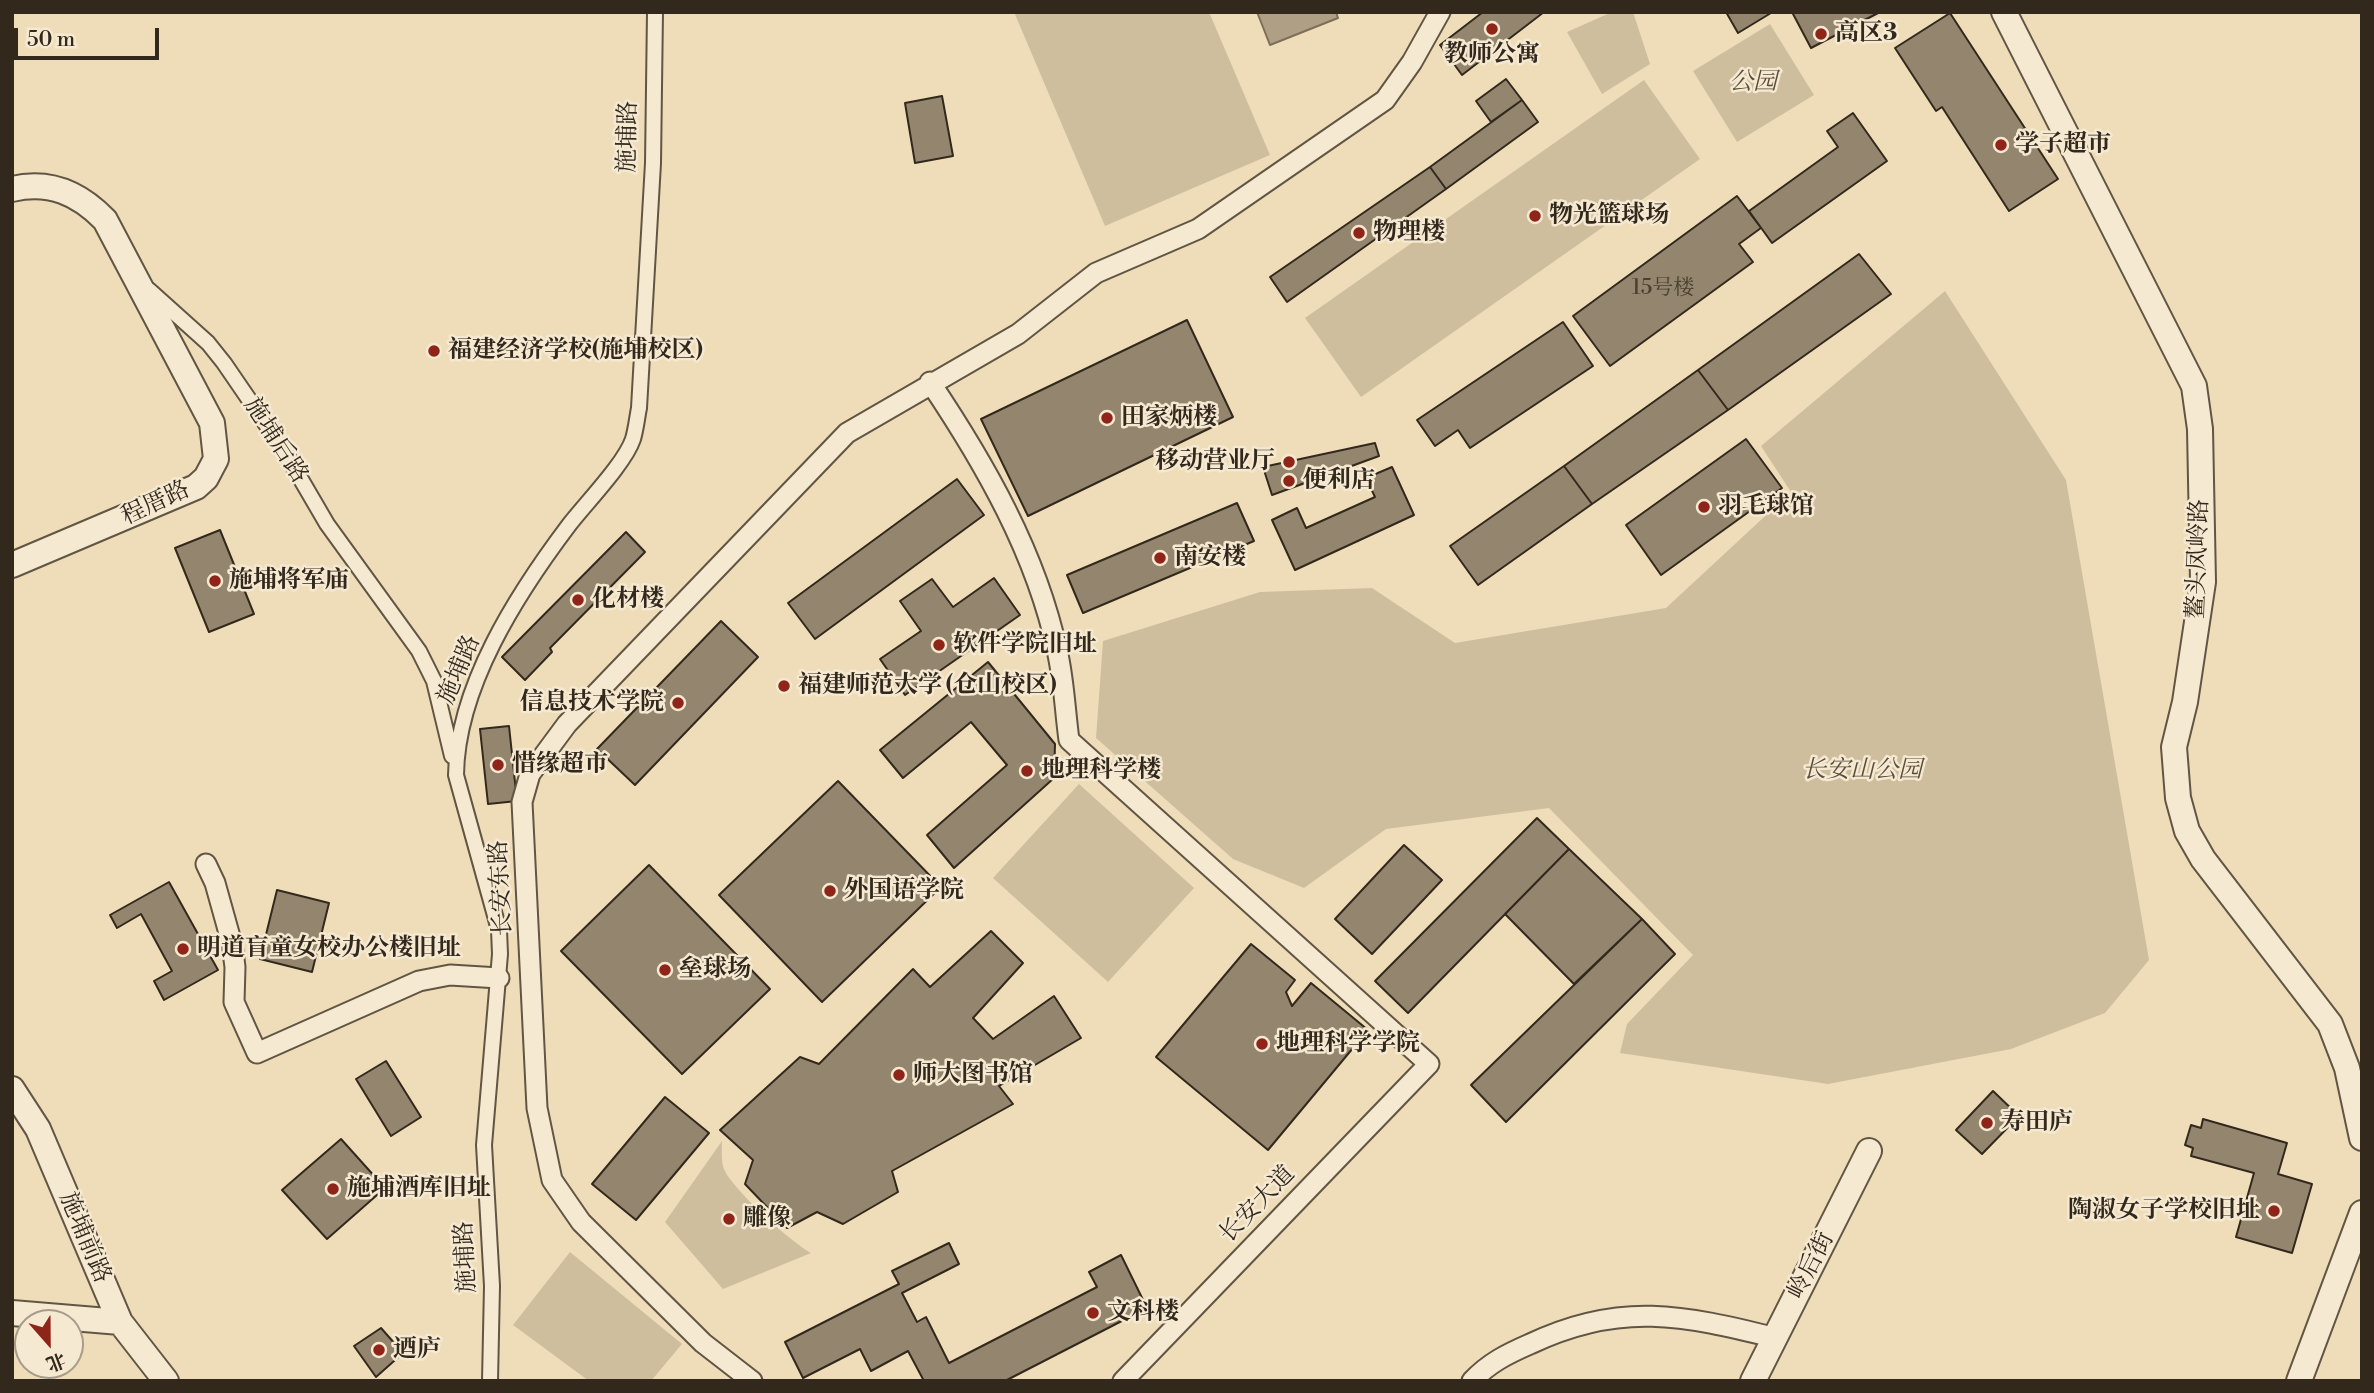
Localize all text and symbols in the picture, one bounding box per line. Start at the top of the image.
scale bar [18,14,163,58]
place label: 高区3 [1835,20,1897,48]
marker: 教师公寓 [1484,21,1500,37]
marker: 高区3 [1813,26,1829,42]
text: 50 m [27,27,75,53]
place label: 教师公寓 [1444,41,1540,69]
park label: 公园 [1729,69,1777,97]
street label: 施埔路 [614,101,644,173]
place label: 学子超市 [2015,131,2111,159]
marker: 学子超市 [1993,137,2009,153]
place label: 物光篮球场 [1549,202,1669,230]
marker: 物光篮球场 [1527,208,1543,224]
place label: 物理楼 [1373,219,1445,247]
marker: 物理楼 [1351,225,1367,241]
house number: 15号楼 [1632,276,1694,302]
place label: 福建经济学校(施埔校区) [448,337,703,365]
marker: 福建经济学校(施埔校区) [426,343,442,359]
street label: 施埔后路 [237,393,313,489]
place label: 田家炳楼 [1121,404,1217,432]
marker: 田家炳楼 [1099,410,1115,426]
place label: 移动营业厅 [1155,448,1275,476]
marker: 移动营业厅 [1281,454,1297,470]
place label: 便利店 [1303,467,1375,495]
marker: 便利店 [1281,473,1297,489]
street label: 程厝路 [117,476,195,532]
place label: 羽毛球馆 [1718,493,1814,521]
marker: 羽毛球馆 [1696,499,1712,515]
street label: 鳌头凤岭路 [2183,499,2215,619]
place label: 南安楼 [1174,544,1246,572]
marker: 南安楼 [1152,550,1168,566]
place label: 施埔将军庙 [229,567,349,595]
marker: 施埔将军庙 [207,573,223,589]
place label: 化材楼 [592,586,664,614]
marker: 化材楼 [570,592,586,608]
street label: 施埔路 [433,631,487,709]
place label: 软件学院旧址 [953,631,1097,659]
marker: 软件学院旧址 [931,637,947,653]
place label: 福建师范大学 (仓山校区) [798,672,1057,700]
marker: 福建师范大学 (仓山校区) [776,678,792,694]
place label: 信息技术学院 [520,689,664,717]
marker: 信息技术学院 [670,695,686,711]
place label: 惜缘超市 [512,751,608,779]
marker: 惜缘超市 [490,757,506,773]
place label: 地理科学楼 [1041,757,1161,785]
park label: 长安山公园 [1802,757,1922,785]
marker: 地理科学楼 [1019,763,1035,779]
street label: 长安东路 [485,839,519,937]
place label: 外国语学院 [844,877,964,905]
marker: 外国语学院 [822,883,838,899]
place label: 明道盲童女校办公楼旧址 [197,935,461,963]
marker: 明道盲童女校办公楼旧址 [175,941,191,957]
place label: 垒球场 [679,956,751,984]
marker: 垒球场 [657,962,673,978]
place label: 地理科学学院 [1276,1030,1420,1058]
marker: 地理科学学院 [1254,1036,1270,1052]
place label: 师大图书馆 [913,1061,1033,1089]
marker: 师大图书馆 [891,1067,907,1083]
place label: 寿田庐 [2001,1109,2073,1137]
marker: 寿田庐 [1979,1115,1995,1131]
street label: 长安大道 [1214,1160,1302,1250]
place label: 施埔酒库旧址 [347,1175,491,1203]
marker: 施埔酒库旧址 [325,1181,341,1197]
street label: 施埔前路 [52,1188,116,1288]
place label: 陶淑女子学校旧址 [2068,1197,2260,1225]
marker: 陶淑女子学校旧址 [2266,1203,2282,1219]
place label: 雕像 [743,1205,791,1233]
marker: 雕像 [721,1211,737,1227]
street label: 施埔路 [451,1220,483,1294]
street label: 岭后街 [1783,1227,1841,1305]
place label: 文科楼 [1107,1299,1179,1327]
marker: 文科楼 [1085,1305,1101,1321]
north arrow [14,1309,84,1379]
place label: 迺庐 [393,1336,441,1364]
marker: 迺庐 [371,1342,387,1358]
text: 北 [43,1347,69,1376]

